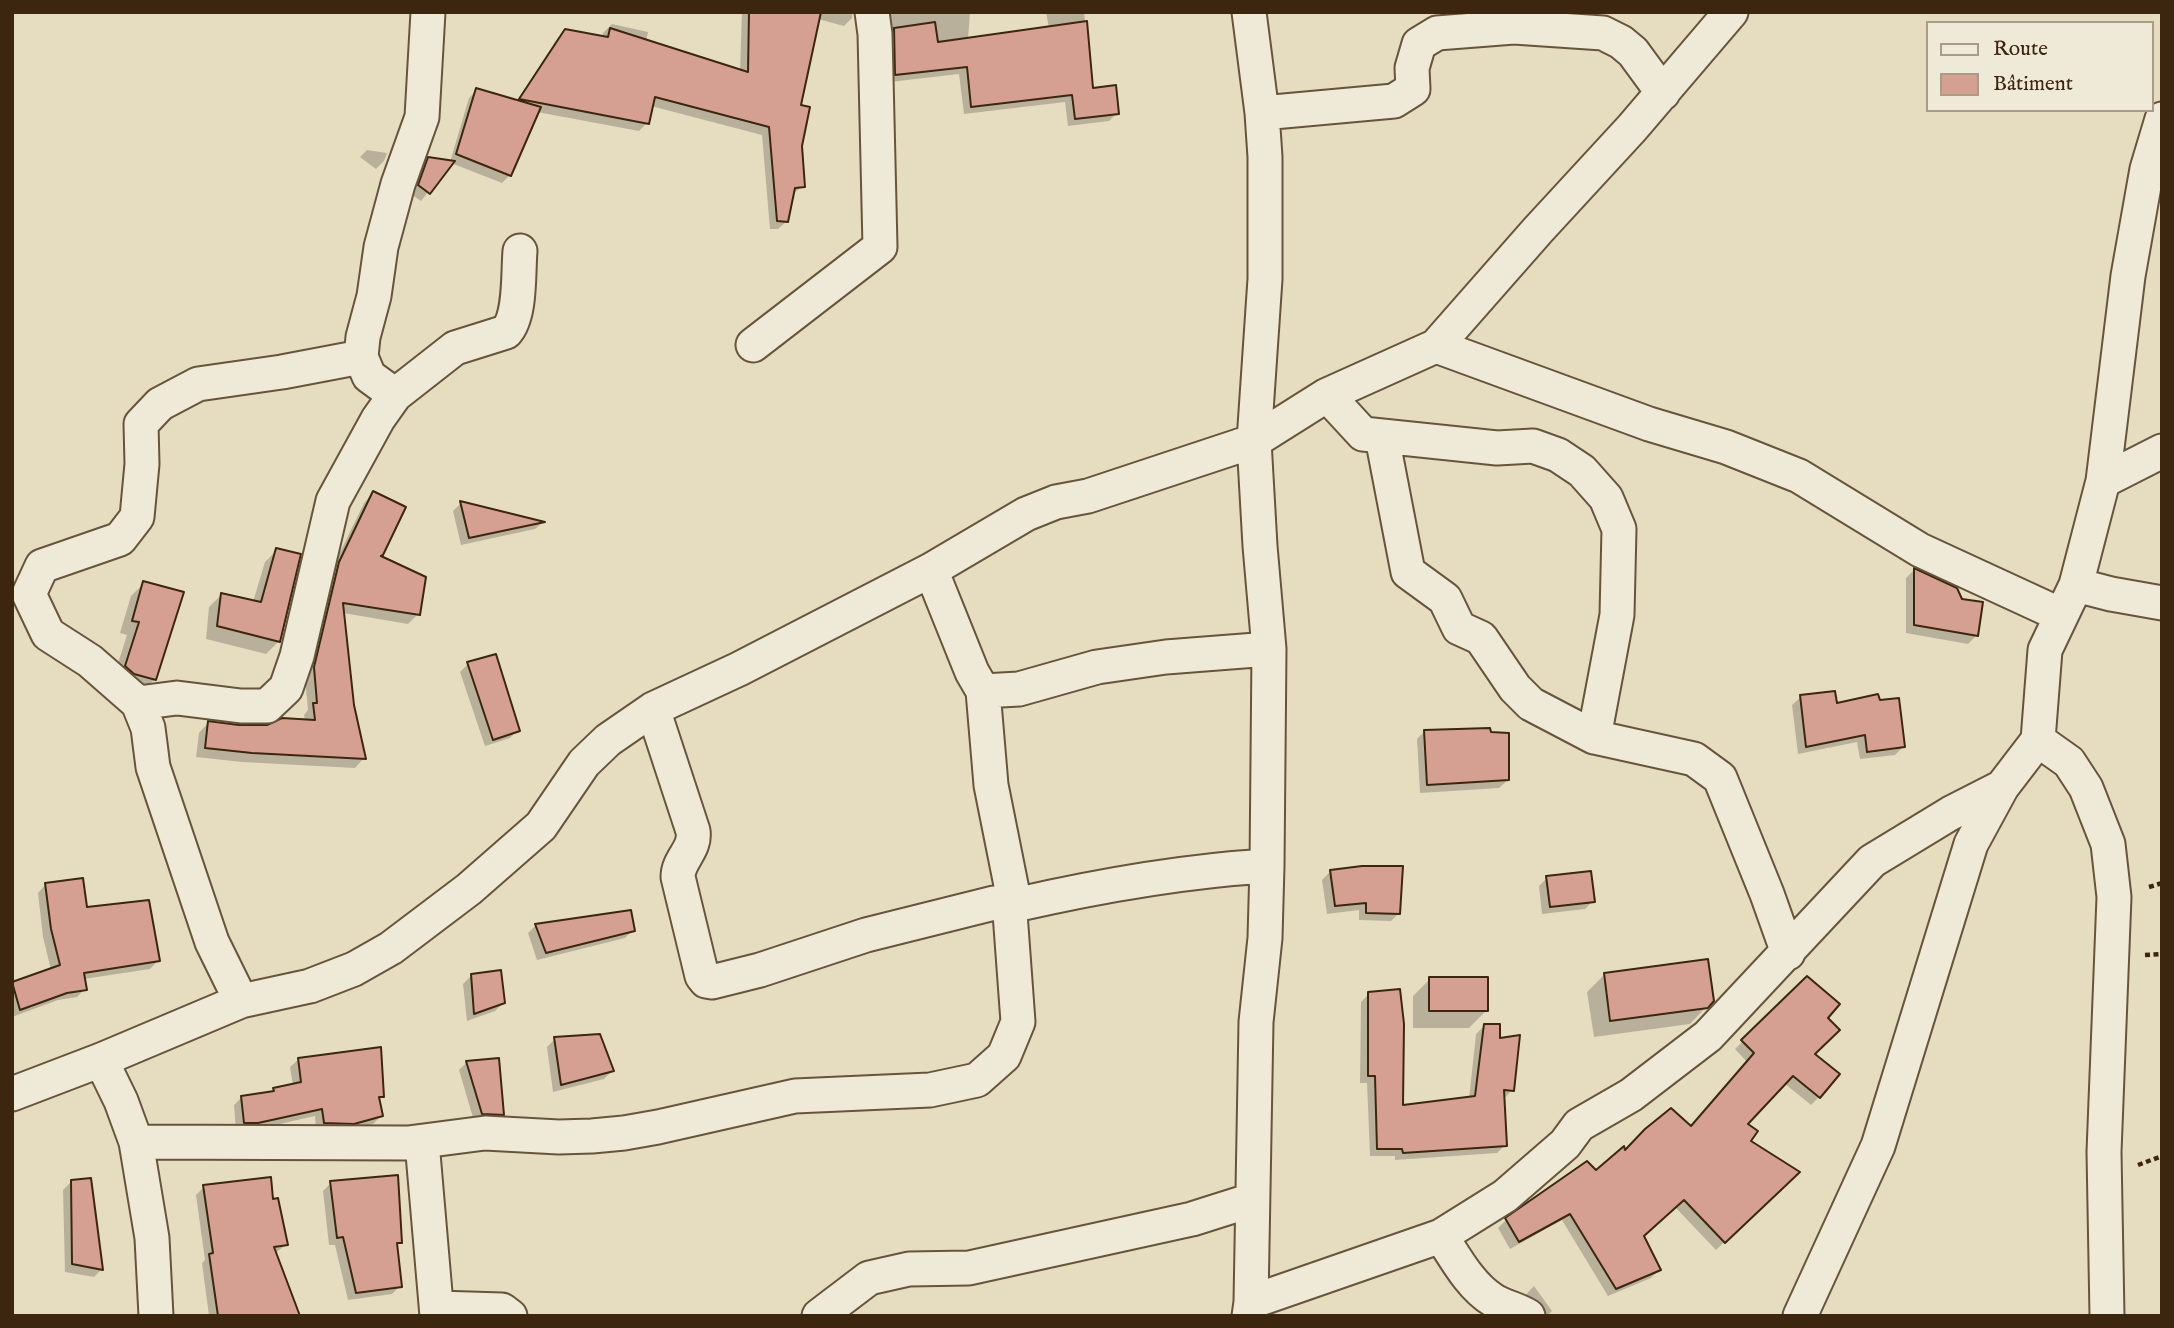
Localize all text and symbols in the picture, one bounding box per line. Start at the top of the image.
legend [1926,21,2153,112]
text: Route [1993,36,2048,63]
text: Bâtiment [1993,71,2073,98]

